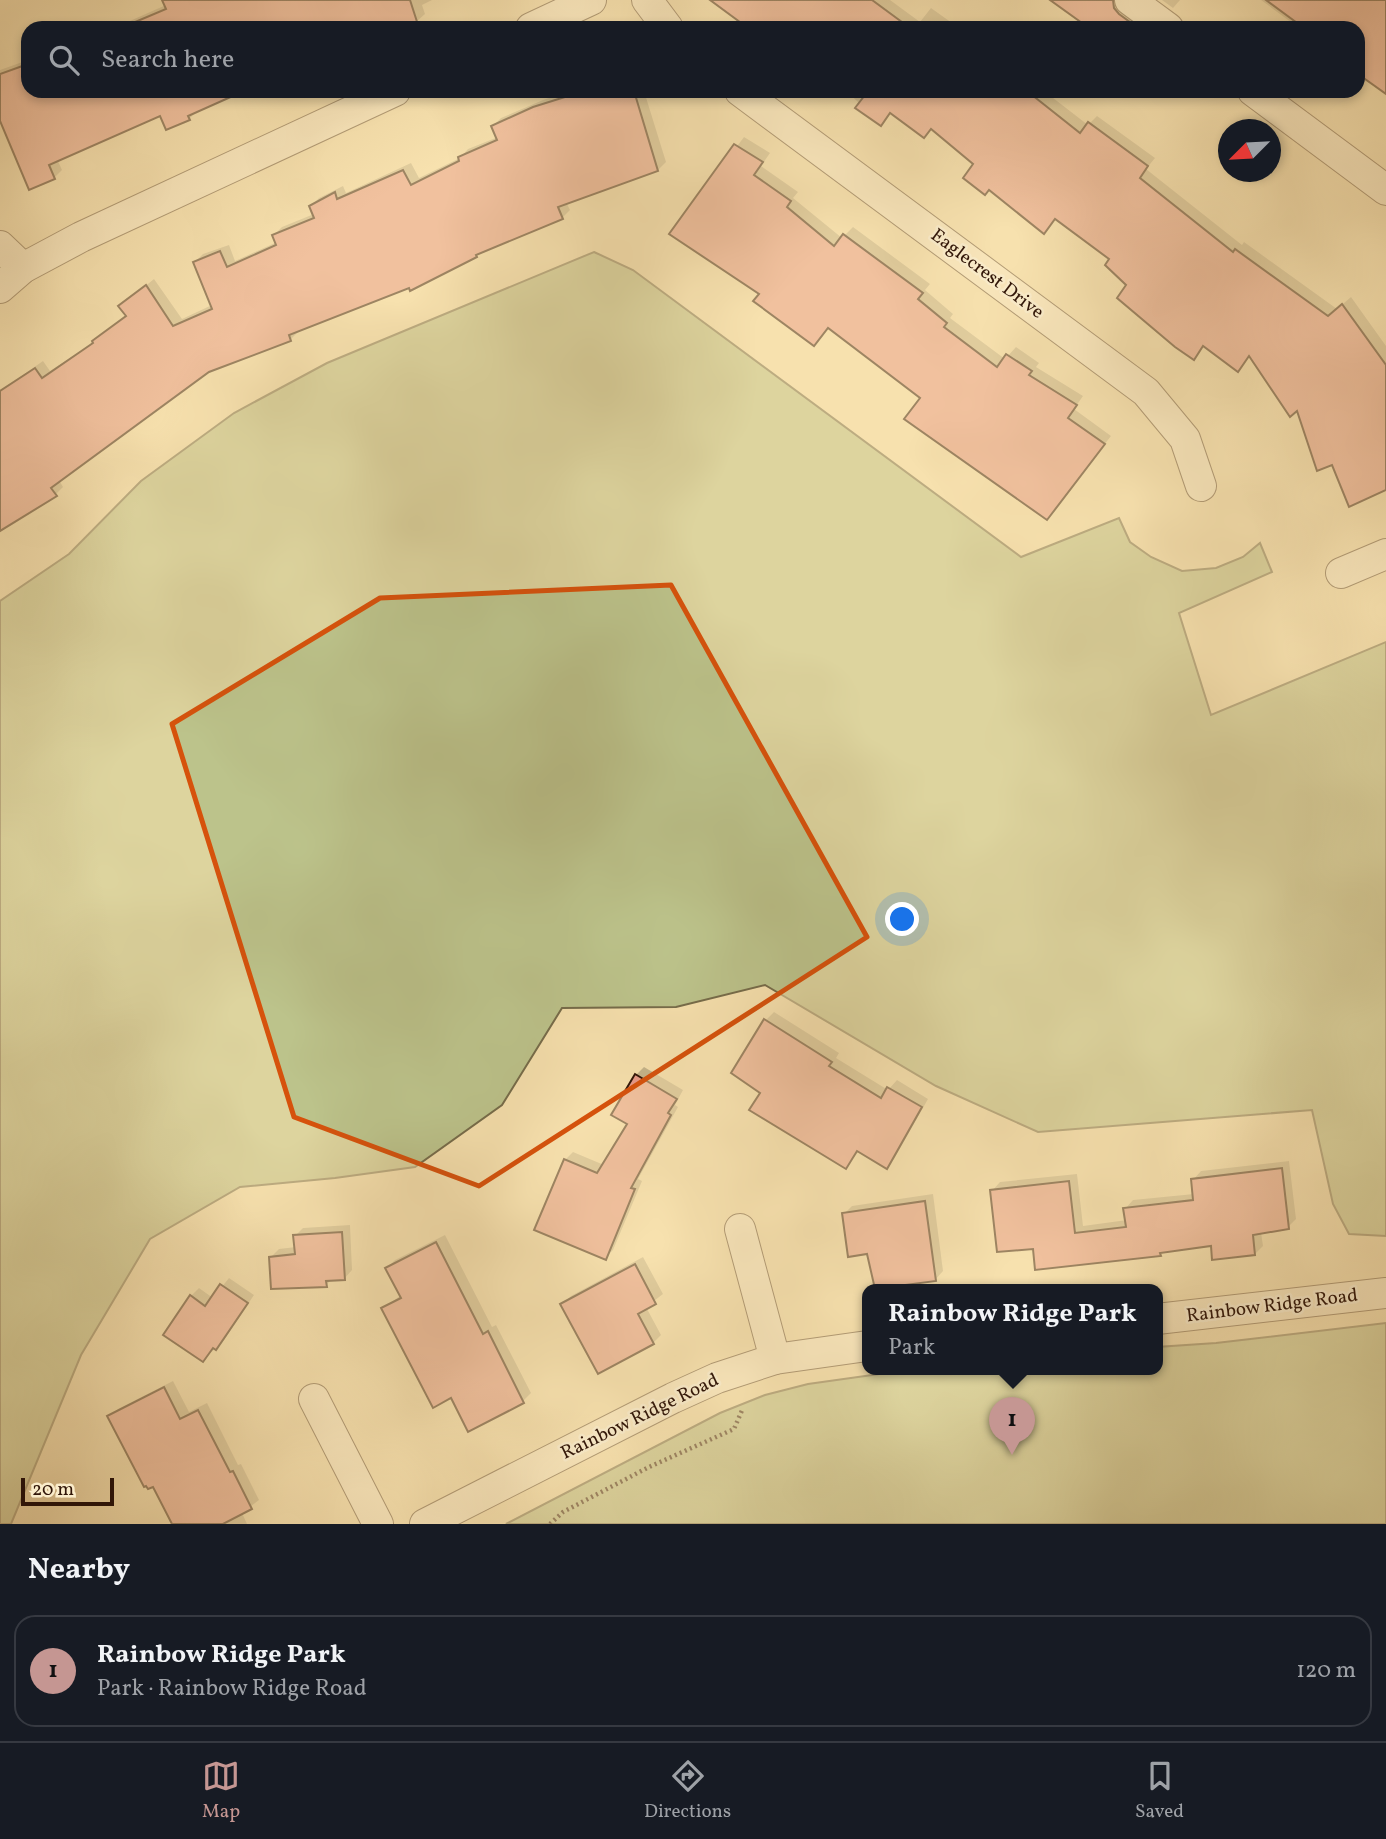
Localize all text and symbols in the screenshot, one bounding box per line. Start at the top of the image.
search box [21,21,1365,98]
icon: search [45,41,83,79]
text: Search here [101,42,234,78]
north arrow [1218,119,1281,182]
street label: Eaglecrest Drive [925,223,1049,325]
your location [885,902,919,936]
street label: Rainbow Ridge Road [1185,1283,1359,1329]
popup [862,1284,1163,1375]
text: Rainbow Ridge Park [888,1296,1137,1332]
text: Park [888,1332,935,1364]
street label: Rainbow Ridge Road [557,1367,723,1467]
pin: 1 [989,1397,1035,1455]
scale bar [21,1475,114,1507]
text: 20 m [32,1477,74,1503]
text: Nearby [28,1549,130,1591]
text: Rainbow Ridge Park [97,1637,346,1673]
text: 1 [48,1655,58,1687]
text: 120 m [1296,1655,1356,1687]
text: Park · Rainbow Ridge Road [97,1673,367,1705]
tab: Map [202,1757,240,1825]
tab: Directions [644,1757,731,1825]
tab: Saved [1135,1757,1184,1825]

